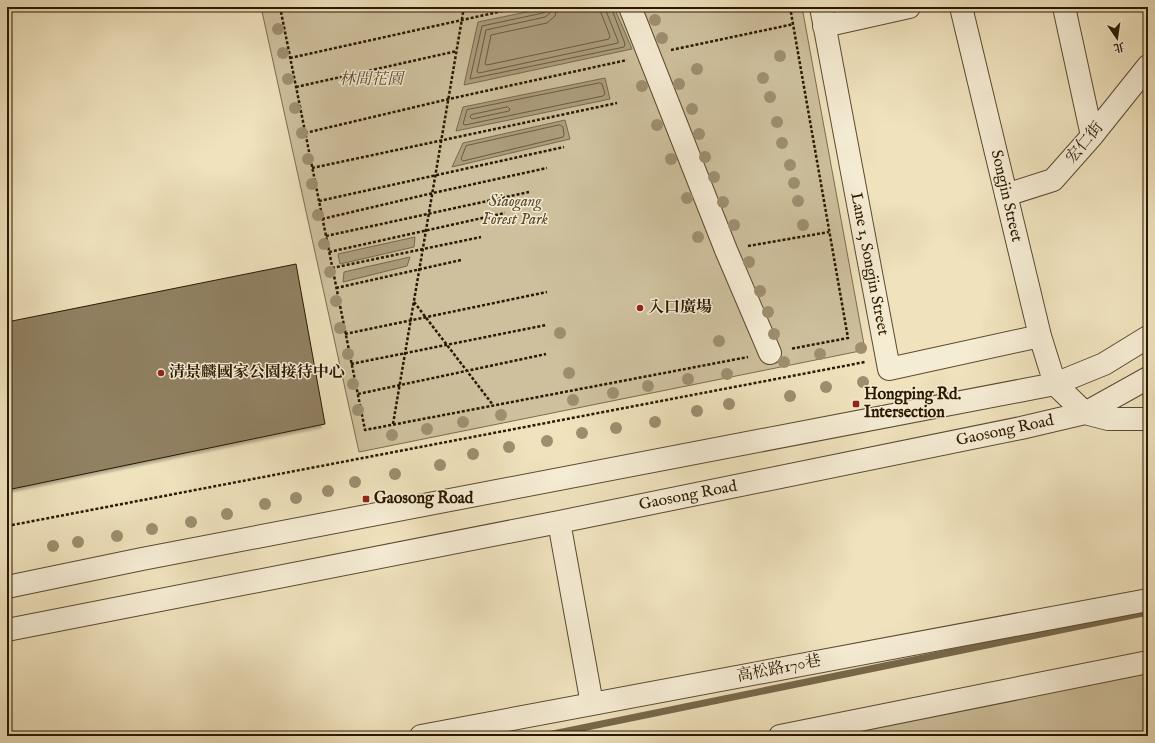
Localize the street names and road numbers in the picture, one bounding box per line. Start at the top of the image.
street label: 宏仁街 [1062,118,1108,168]
street label: Songjin Street [986,148,1026,244]
street label: Lane 1, Songjin Street [845,191,893,338]
street label: Gaosong Road [954,411,1056,451]
street label: Gaosong Road [637,477,739,515]
street label: 高松路170巷 [735,651,823,687]

